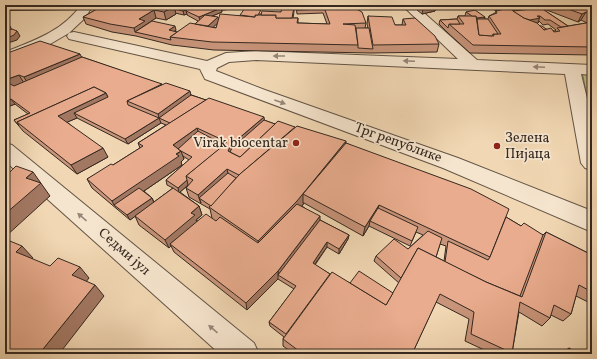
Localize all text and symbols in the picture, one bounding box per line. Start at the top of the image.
one-way arrow [272,53,285,59]
one-way arrow [403,58,415,65]
one-way arrow [533,64,545,71]
one-way arrow [275,100,287,106]
street label: Трг републике [352,118,445,168]
place label: Зелена Пијаца [505,129,551,164]
place label: Virak biocentar [193,134,288,153]
marker: Virak biocentar [291,138,301,148]
marker: Зелена Пијаца [492,141,502,151]
one-way arrow [77,212,88,221]
street label: Седми јул [94,224,154,280]
one-way arrow [208,324,218,333]

